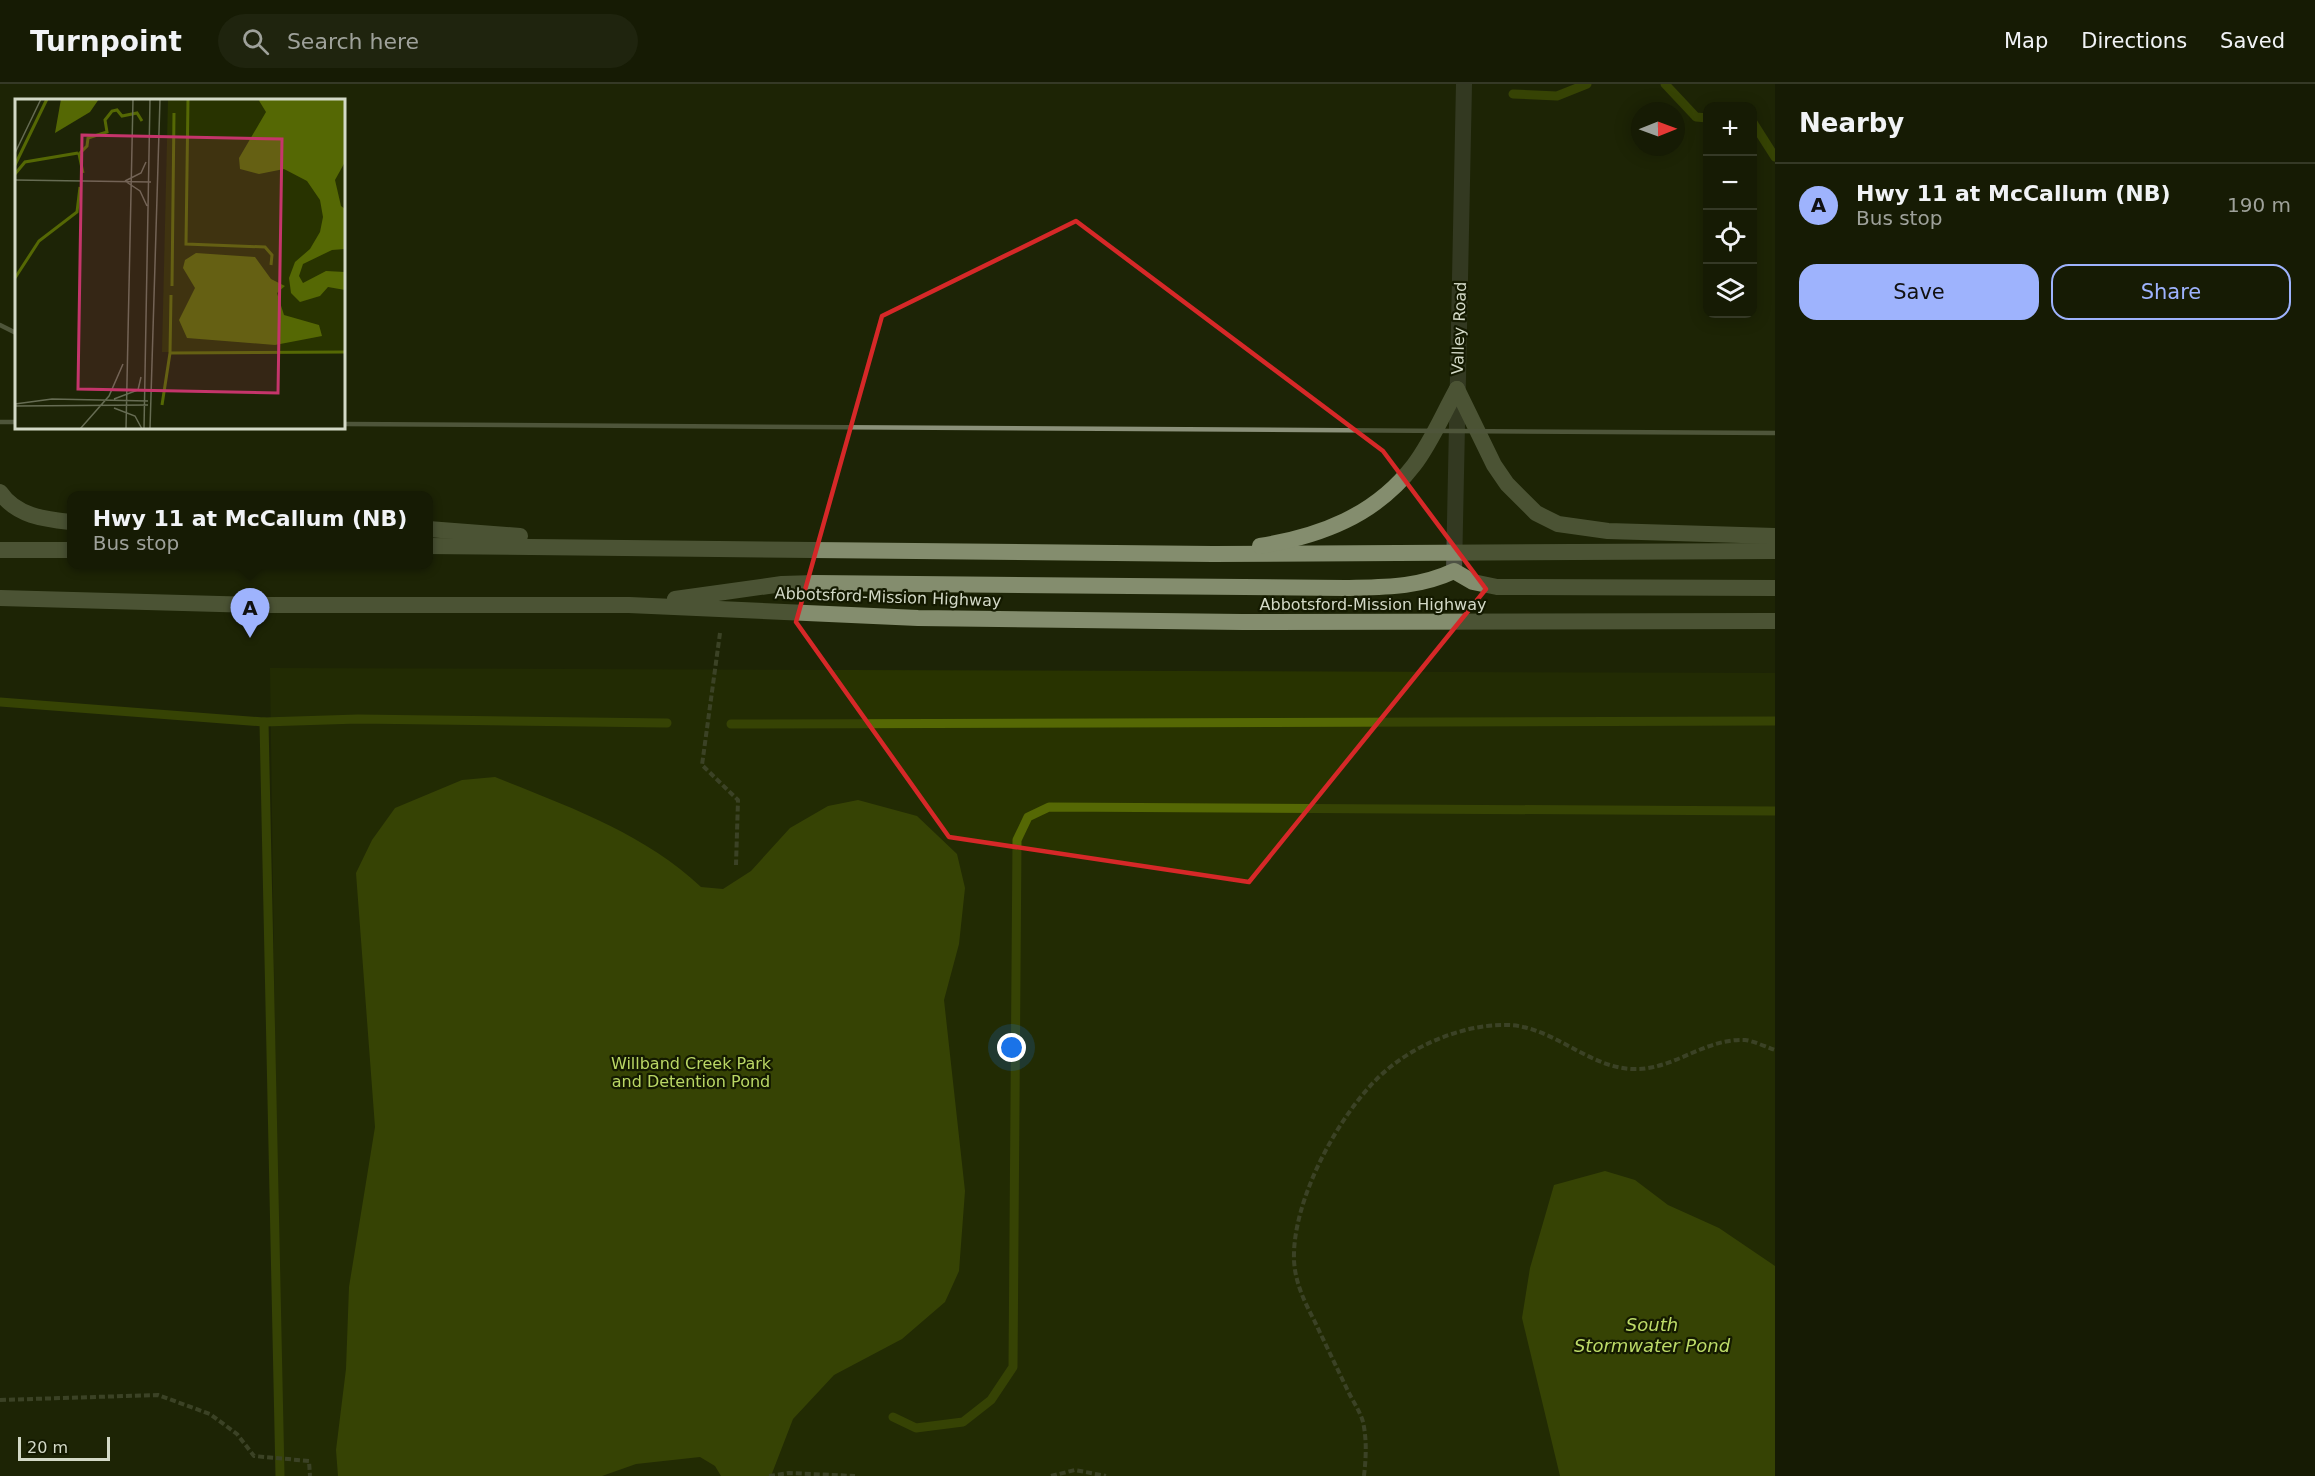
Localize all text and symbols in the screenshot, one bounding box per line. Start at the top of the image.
search box [218,14,638,68]
text: Turnpoint [30,25,182,58]
icon: search [239,25,272,58]
text: Search here [287,29,419,54]
text: Map [2004,29,2048,53]
text: Directions [2081,29,2187,53]
text: Saved [2220,29,2285,53]
inset map [15,99,345,429]
north arrow [1631,102,1685,156]
map controls [1703,102,1757,318]
button: + [1703,102,1757,156]
text: Nearby [1799,108,1904,138]
button: − [1703,156,1757,210]
text: Hwy 11 at McCallum (NB) [1856,181,2171,206]
text: A [1811,193,1826,217]
text: 190 m [2227,193,2291,217]
text: Bus stop [1856,206,1942,230]
button: locate [1703,210,1757,264]
button: layers [1703,264,1757,318]
button: Save [1799,264,2039,320]
button: Share [2051,264,2291,320]
street label: Valley Road [1448,281,1470,375]
popup [67,491,433,569]
text: Hwy 11 at McCallum (NB) [93,506,407,531]
text: Bus stop [93,531,179,555]
street label: Abbotsford-Mission Highway [774,584,1002,610]
pin: A [230,588,270,638]
street label: Abbotsford-Mission Highway [1260,595,1486,614]
your location [997,1033,1026,1062]
park label: Willband Creek Park and Detention Pond [611,1054,772,1091]
water label: South Stormwater Pond [1574,1314,1731,1356]
scale bar [18,1434,110,1462]
text: 20 m [27,1438,68,1457]

